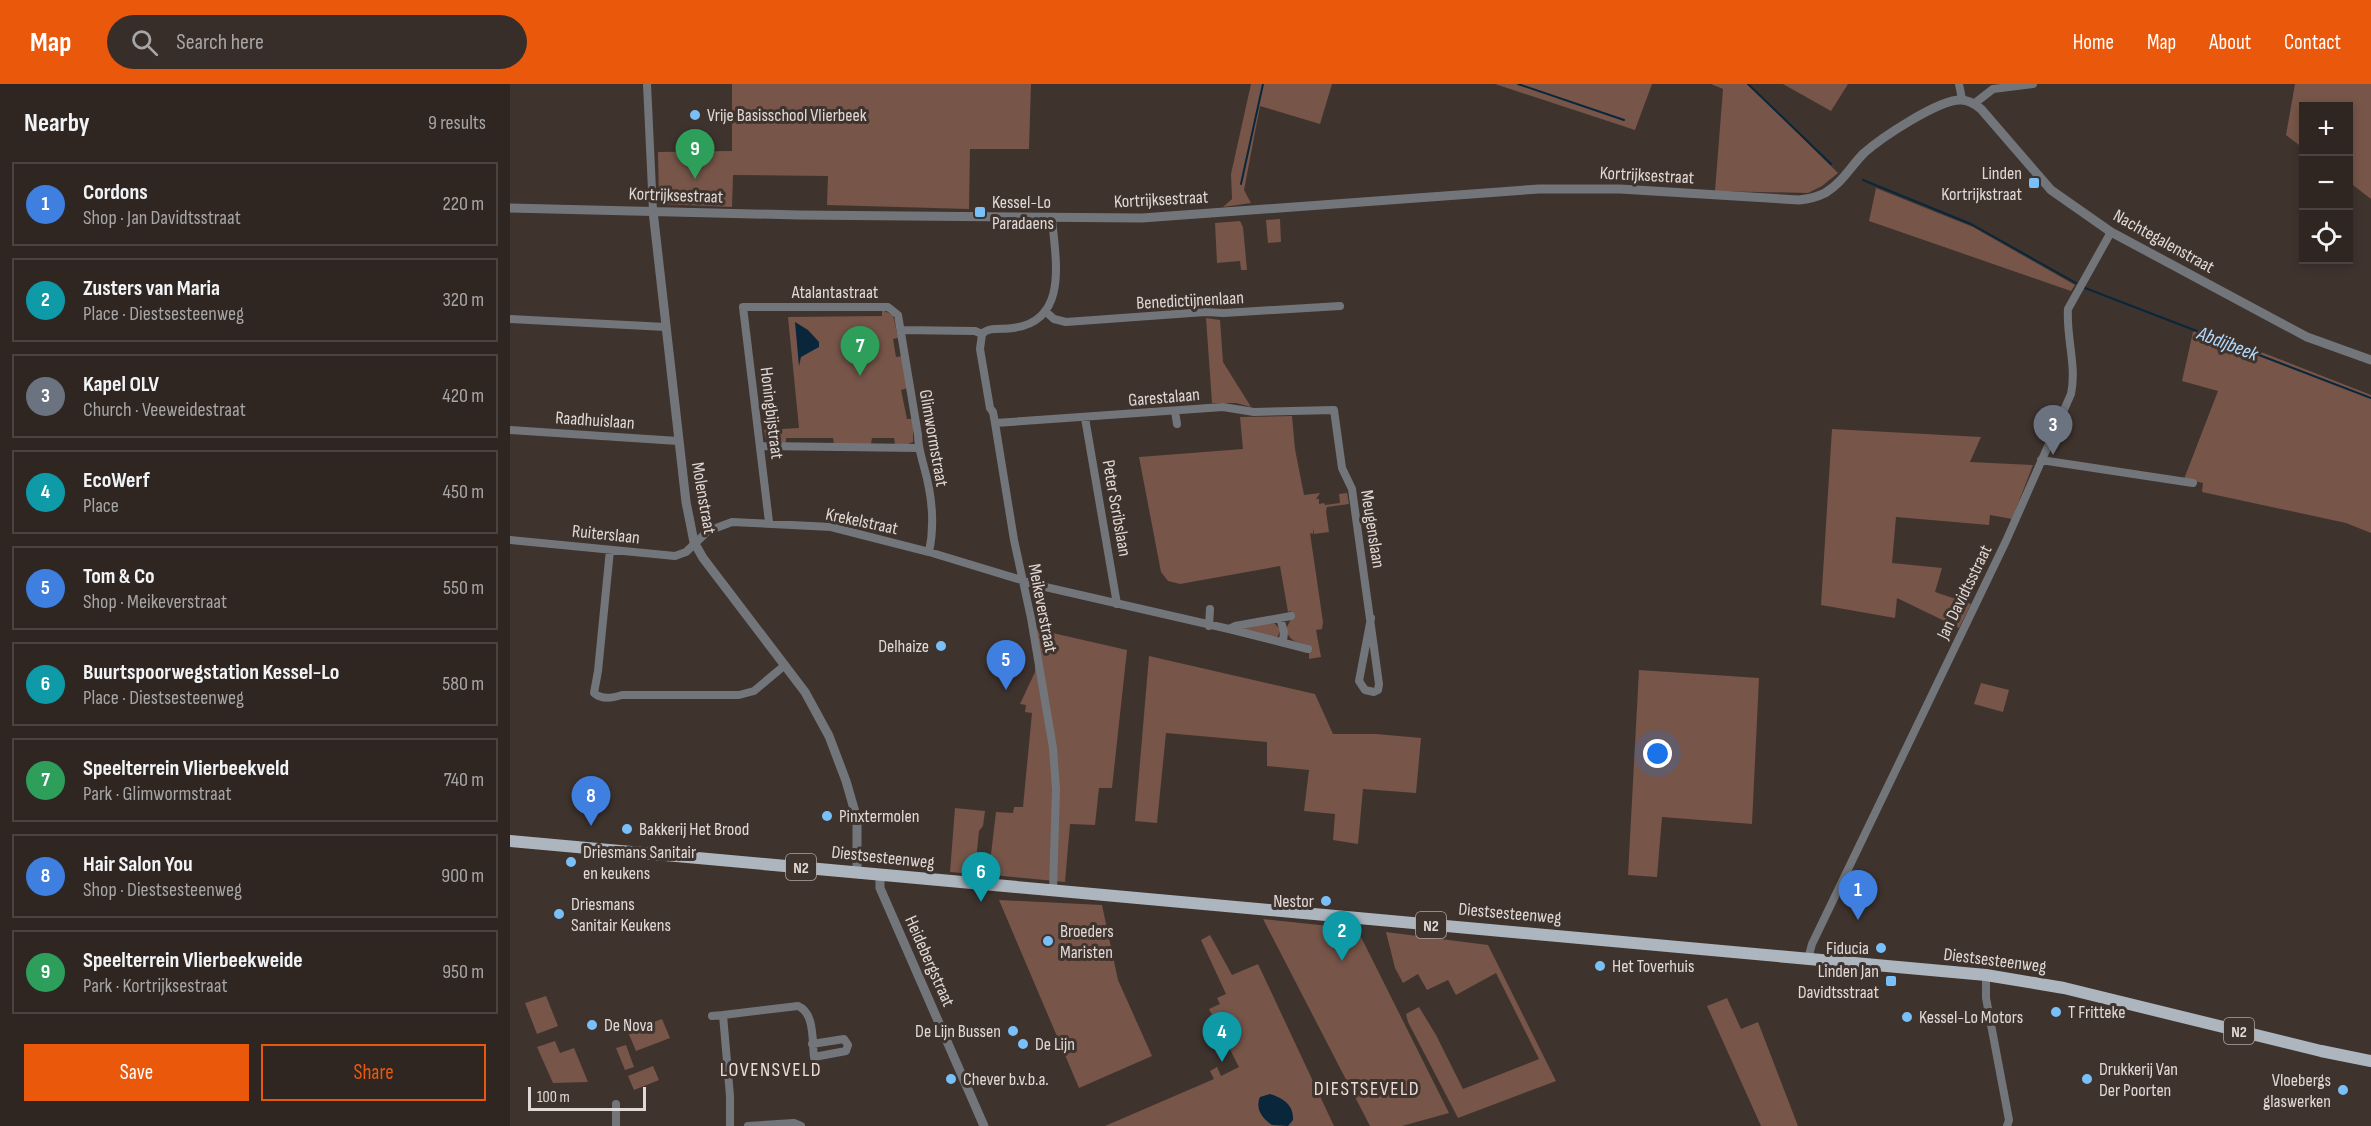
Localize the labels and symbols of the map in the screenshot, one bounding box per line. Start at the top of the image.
place label: Vrije Basisschool Vlierbeek [707,105,867,126]
marker: Vrije Basisschool Vlierbeek [688,108,702,122]
pin: 9 [676,130,714,179]
street label: Kortrijksestraat [1599,163,1695,188]
place label: Linden Kortrijkstraat [1941,163,2023,205]
marker: Linden Kortrijkstraat [2027,176,2041,190]
street label: Kortrijksestraat [628,183,724,208]
street label: Kortrijksestraat [1113,187,1209,212]
place label: Kessel-Lo Paradaens [992,192,1054,234]
marker: Kessel-Lo Paradaens [973,205,987,219]
street label: Nachtegalenstraat [2110,205,2218,278]
street label: Atalantastraat [791,282,879,303]
street label: Benedictijnenlaan [1136,287,1244,314]
water label: Abdijbeek [2193,321,2262,367]
pin: 7 [840,326,880,376]
street label: Honingbijstraat [755,366,788,461]
street label: Garestalaan [1127,384,1201,411]
street label: Glimwormstraat [915,388,952,489]
pin: 3 [2034,406,2072,455]
street label: Raadhuislaan [555,407,635,434]
street label: Peter Scribslaan [1098,458,1135,558]
street label: Molenstraat [687,460,720,536]
street label: Meugenslaan [1356,488,1389,570]
street label: Krekelstraat [824,504,901,540]
street label: Ruiterslaan [571,520,641,548]
street label: Jan Davidtsstraat [1932,541,1997,644]
street label: Meikeverstraat [1024,562,1062,655]
place label: Delhaize [878,636,929,657]
marker: Delhaize [934,639,948,653]
pin: 5 [986,640,1026,690]
your location [1643,739,1672,768]
pin: 8 [572,776,610,826]
place label: Pinxtermolen [839,806,919,827]
marker: Pinxtermolen [820,809,834,823]
place label: Bakkerij Het Brood [639,819,749,840]
marker: Bakkerij Het Brood [620,822,634,836]
place label: Driesmans Sanitair en keukens [583,842,696,884]
street label: Diestsesteenweg [830,842,935,873]
pin: 6 [962,852,1000,902]
road number: N2 [786,854,816,880]
marker: Driesmans Sanitair en keukens [564,855,578,869]
pin: 1 [1838,870,1878,920]
place label: Nestor [1273,891,1314,912]
place label: Driesmans Sanitair Keukens [571,894,671,936]
marker: Nestor [1319,894,1333,908]
street label: Diestsesteenweg [1458,899,1562,928]
marker: Driesmans Sanitair Keukens [552,907,566,921]
pin: 2 [1322,912,1362,961]
road number: N2 [1416,912,1446,938]
street label: Heidebergstraat [900,913,959,1010]
place label: Broeders Maristen [1060,921,1114,963]
marker: Broeders Maristen [1041,934,1055,948]
place label: Fiducia [1826,938,1869,959]
marker: Fiducia [1874,941,1888,955]
street label: Diestsesteenweg [1942,944,2048,977]
place label: Het Toverhuis [1612,956,1694,977]
marker: Het Toverhuis [1593,959,1607,973]
place label: Linden Jan Davidtsstraat [1798,961,1879,1003]
marker: Linden Jan Davidtsstraat [1884,974,1898,988]
place label: T Fritteke [2068,1002,2125,1023]
marker: T Fritteke [2049,1005,2063,1019]
place label: Kessel-Lo Motors [1919,1007,2023,1028]
marker: Kessel-Lo Motors [1900,1010,1914,1024]
pin: 4 [1202,1012,1242,1062]
place label: De Nova [604,1015,653,1036]
marker: De Nova [585,1018,599,1032]
road number: N2 [2224,1018,2254,1044]
place label: De Lijn Bussen [915,1021,1001,1042]
marker: De Lijn Bussen [1006,1024,1020,1038]
place label: De Lijn [1035,1034,1075,1055]
marker: De Lijn [1016,1037,1030,1051]
district label: LOVENSVELD [720,1058,822,1082]
place label: Drukkerij Van Der Poorten [2099,1059,2178,1101]
place label: Chever b.v.b.a. [963,1069,1049,1090]
place label: Vloebergs glaswerken [2263,1070,2331,1112]
marker: Chever b.v.b.a. [944,1072,958,1086]
marker: Drukkerij Van Der Poorten [2080,1072,2094,1086]
district label: DIESTSEVELD [1314,1077,1420,1101]
marker: Vloebergs glaswerken [2336,1083,2350,1097]
scale bar [528,1084,646,1112]

